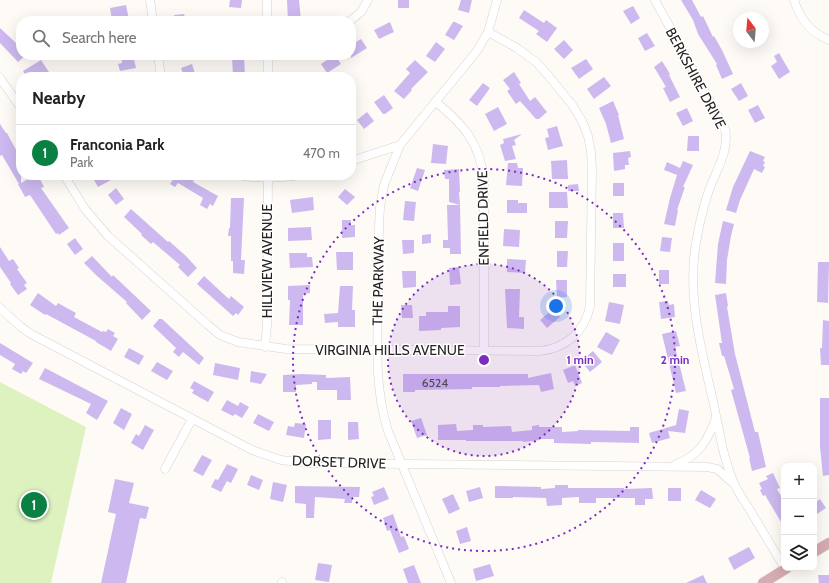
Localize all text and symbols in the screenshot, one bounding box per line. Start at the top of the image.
north arrow [733,12,769,48]
search box [16,16,356,60]
street label: BERKSHIRE DRIVE [662,24,730,132]
icon: search [30,27,52,49]
text: Search here [62,29,137,47]
text: Nearby [32,88,85,108]
text: Franconia Park [70,136,164,154]
text: 1 [43,145,47,161]
text: 470 m [303,145,340,161]
text: Park [70,154,93,170]
street label: ENFIELD DRIVE [473,170,493,266]
street label: HILLVIEW AVENUE [258,204,276,318]
street label: THE PARKWAY [368,235,388,326]
your location [546,296,566,316]
street label: VIRGINIA HILLS AVENUE [315,341,465,359]
text: 1 min [566,352,594,367]
text: 2 min [661,352,689,367]
centre of rings [477,353,491,367]
house number: 6524 [422,375,448,390]
street label: DORSET DRIVE [291,451,387,473]
map controls [781,463,817,571]
button: + [781,463,817,499]
pin: 1 [21,490,47,520]
button: − [781,499,817,535]
button: layers [781,535,817,571]

